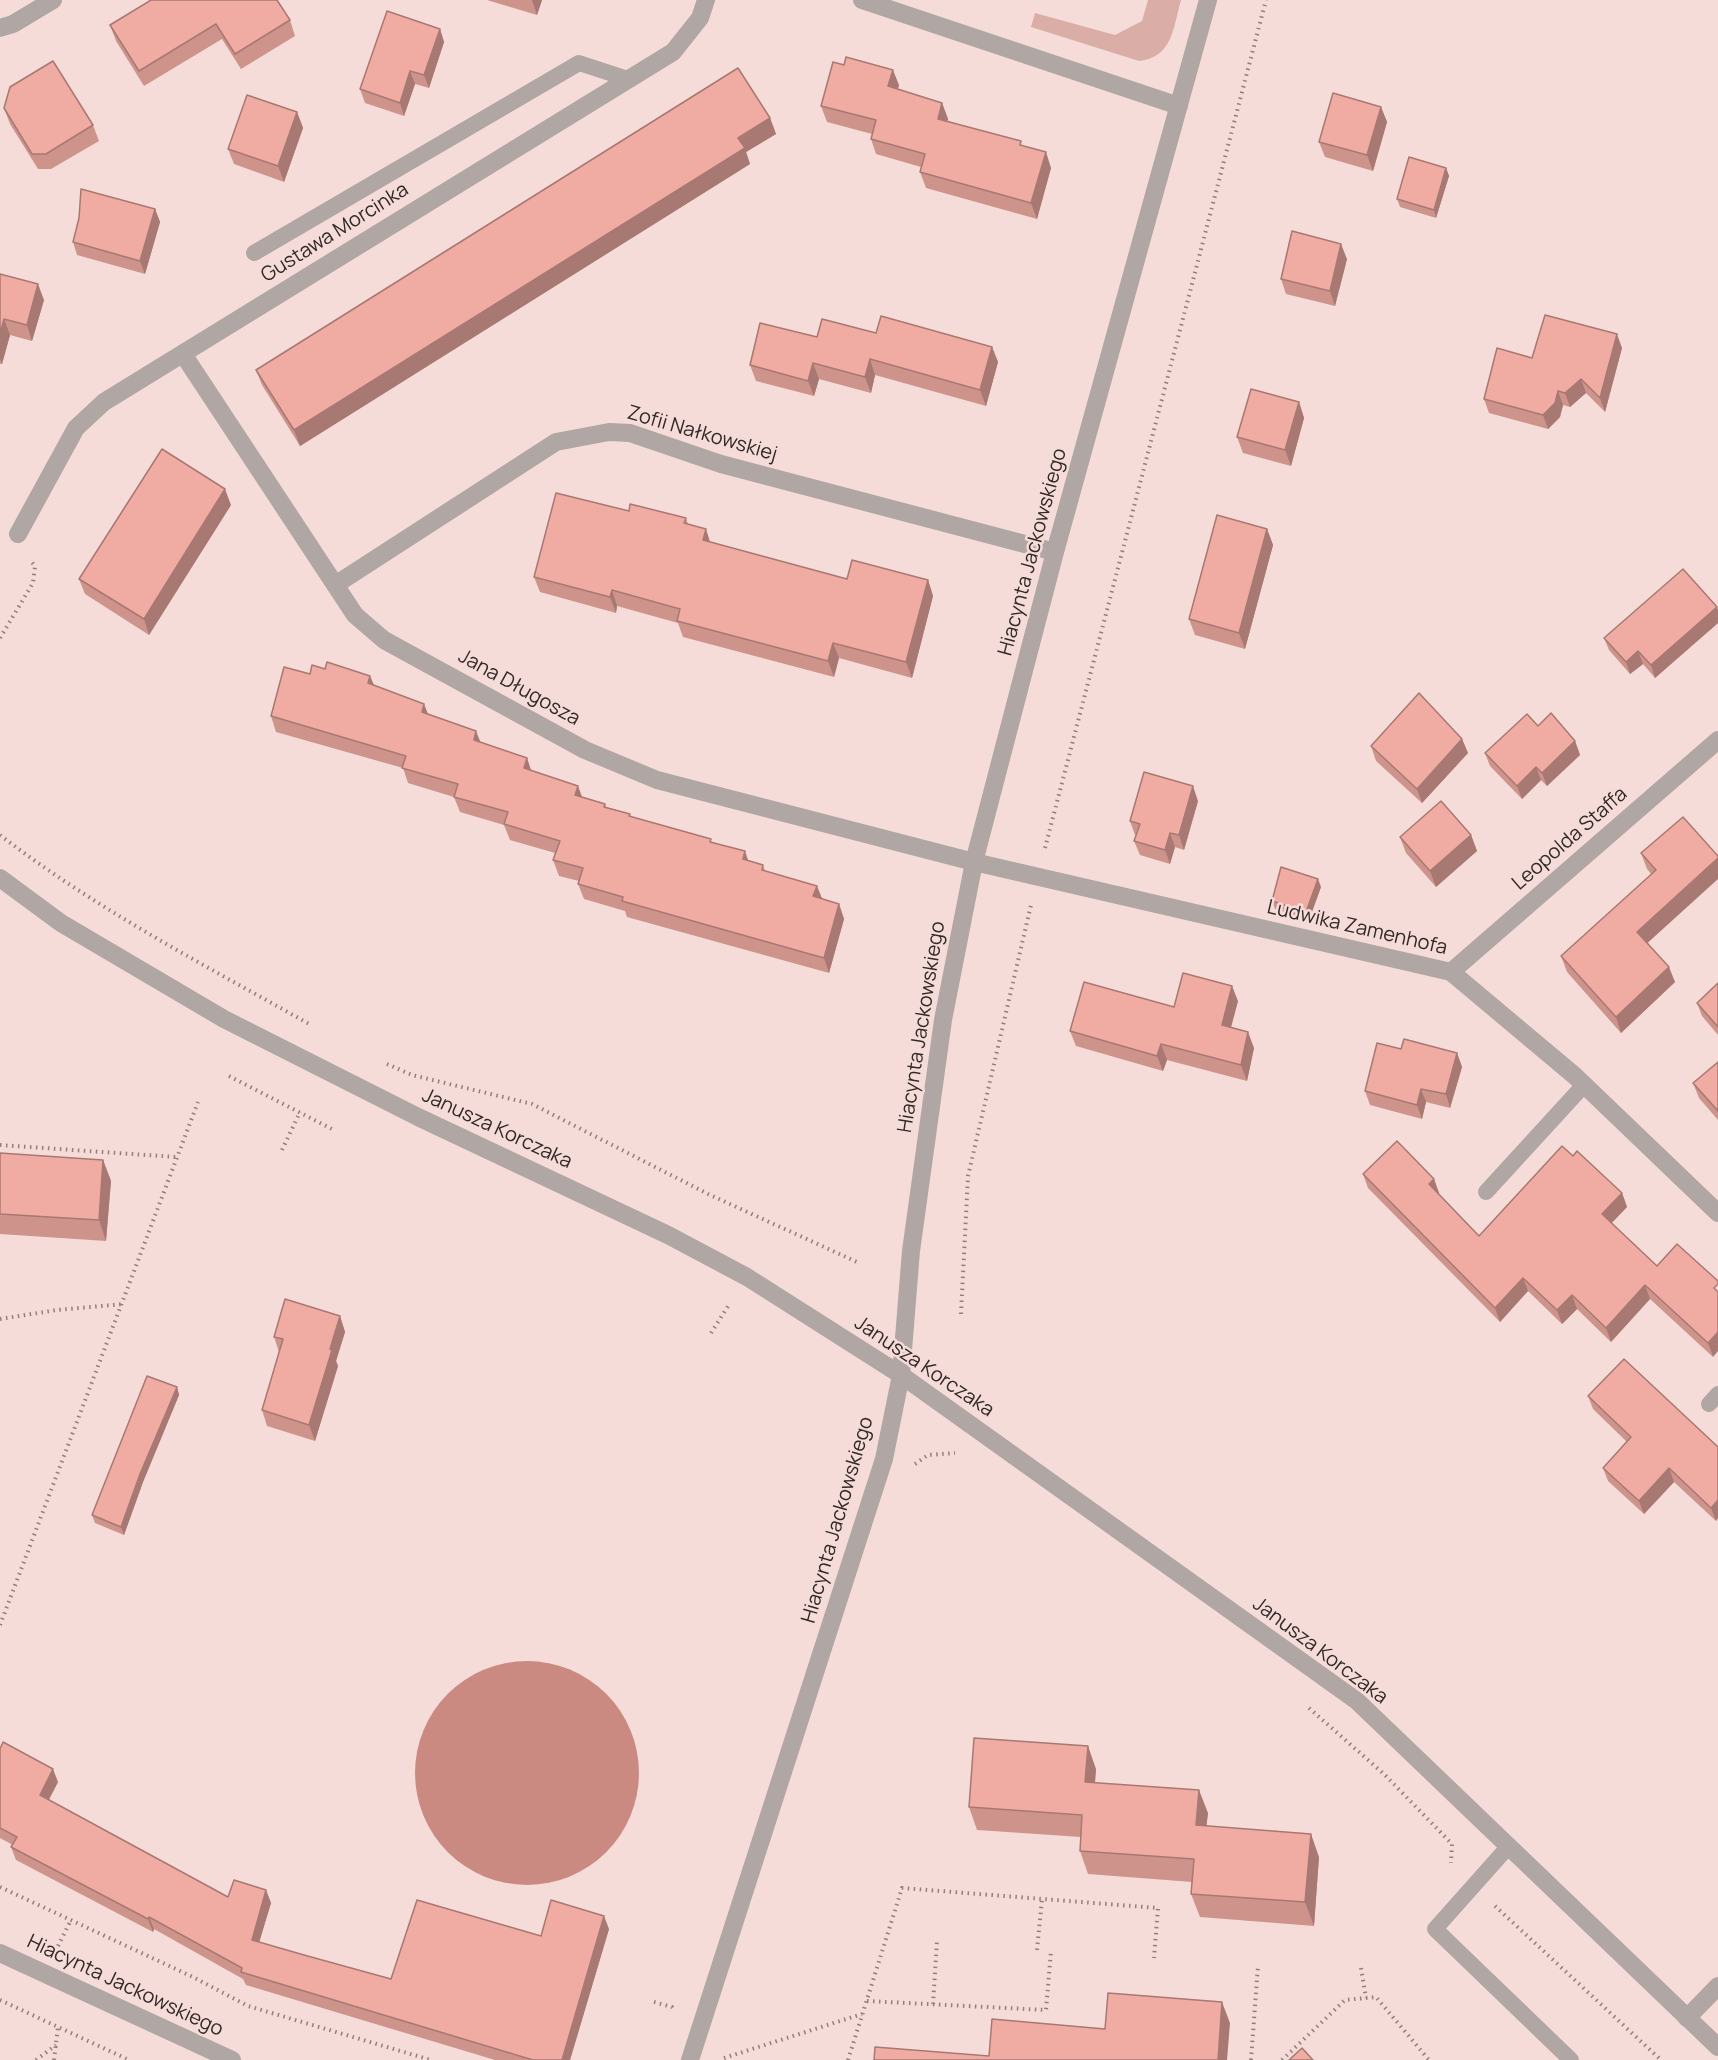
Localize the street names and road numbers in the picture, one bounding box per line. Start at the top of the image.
street label: Gustawa Morcinka [257,178,413,288]
street label: Zofii Nałkowskiej [624,401,780,467]
street label: Hiacynta Jackowskiego [994,446,1072,658]
street label: Jana Długosza [454,645,584,731]
street label: Leopolda Staffa [1508,783,1632,895]
street label: Ludwika Zamenhofa [1265,896,1449,960]
street label: Hiacynta Jackowskiego [893,920,951,1134]
street label: Janusza Korczaka [418,1084,576,1174]
street label: Janusza Korczaka [850,1312,998,1422]
street label: Hiacynta Jackowskiego [797,1414,879,1626]
street label: Janusza Korczaka [1248,1592,1392,1710]
street label: Hiacynta Jackowskiego [23,1930,227,2042]

